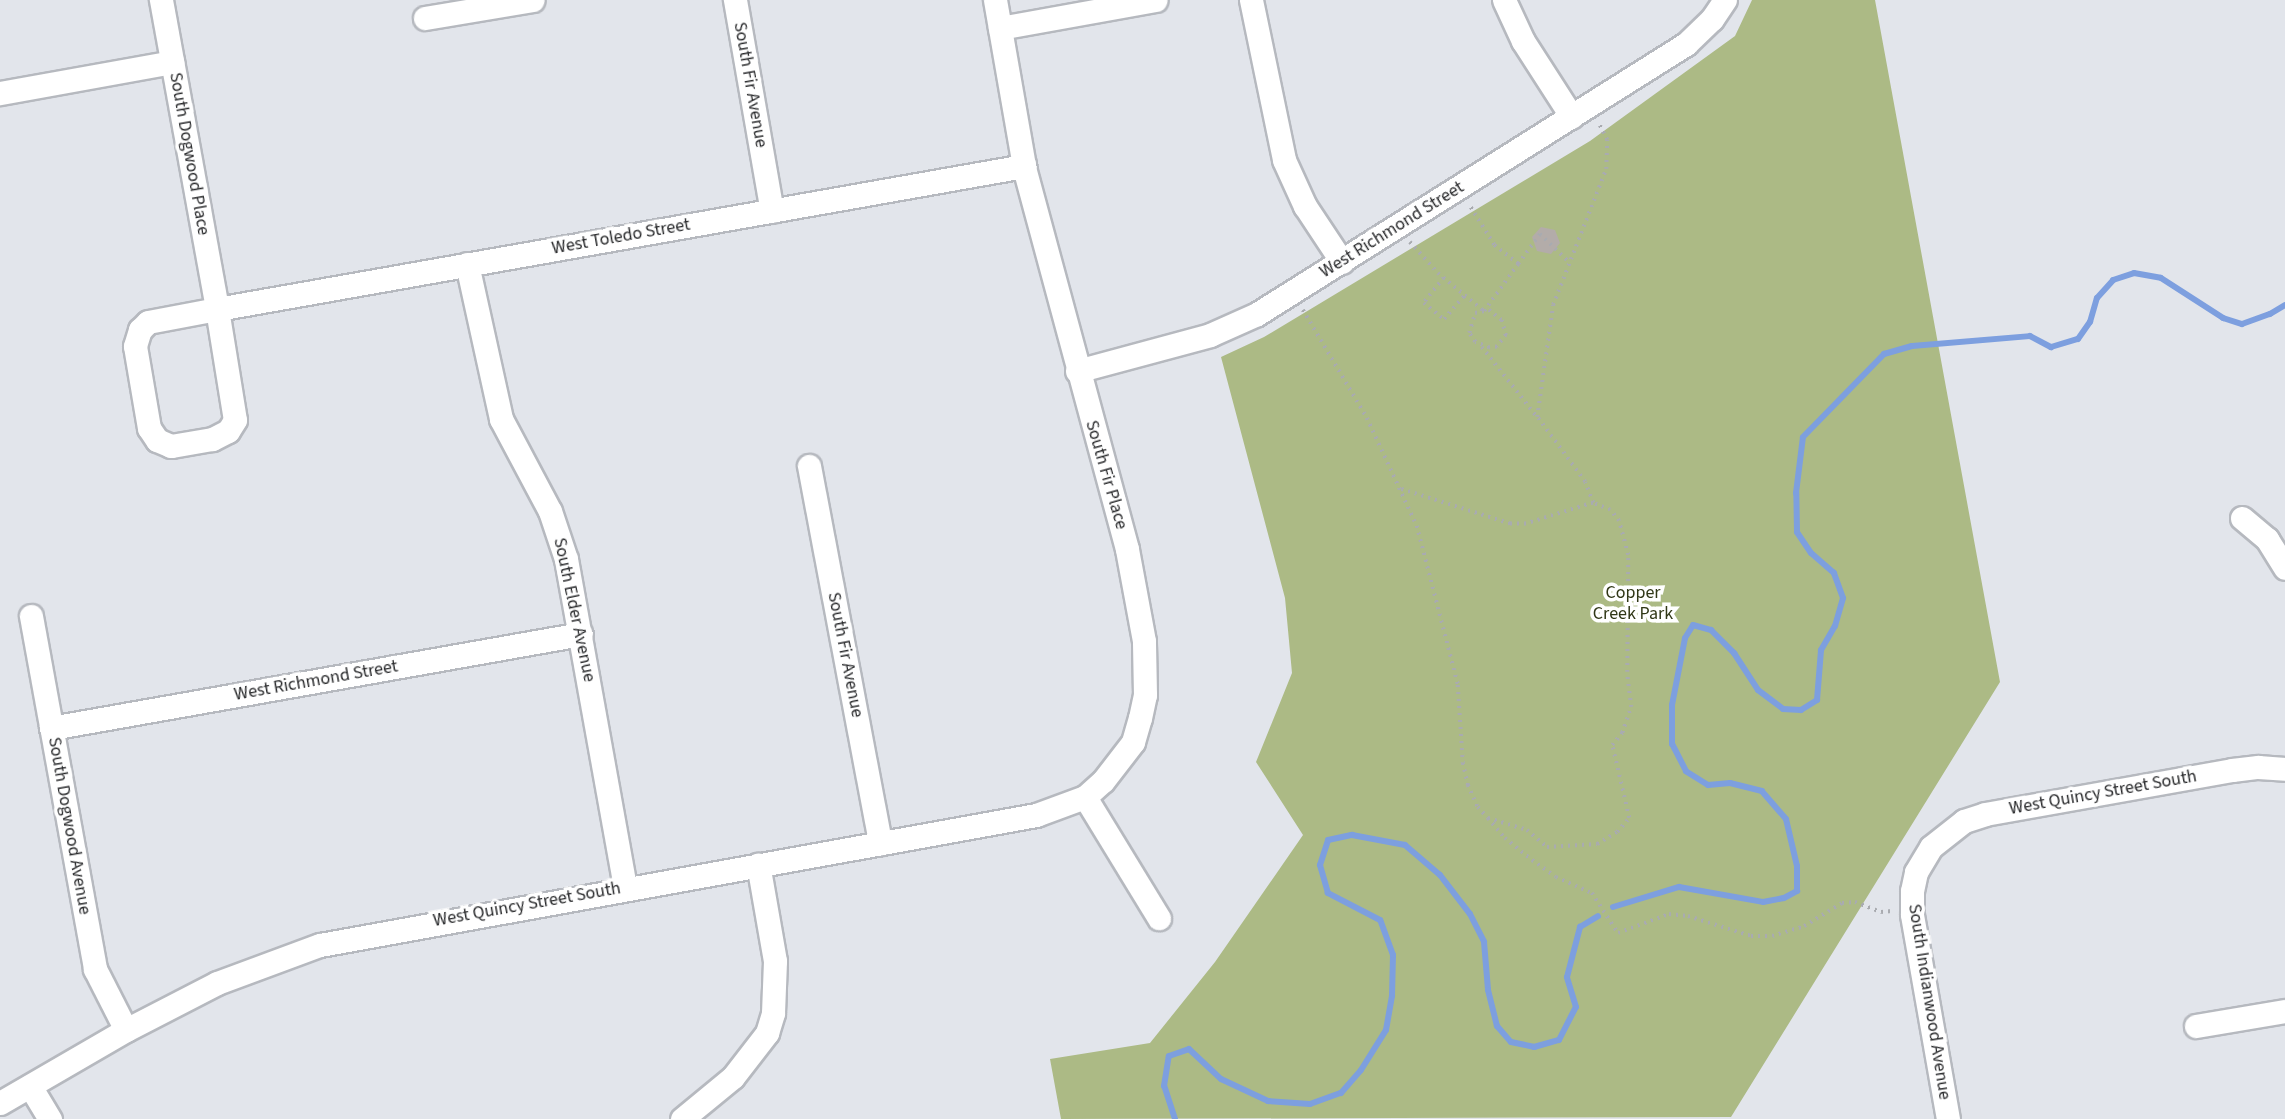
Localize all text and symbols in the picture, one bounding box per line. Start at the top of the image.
street label: South Fir Avenue [728,20,772,150]
street label: South Dogwood Place [164,71,214,237]
street label: West Richmond Street [1316,177,1468,283]
street label: West Toledo Street [550,214,692,260]
street label: South Fir Place [1080,418,1132,532]
street label: South Elder Avenue [548,536,600,684]
park label: Copper Creek Park [1593,583,1673,626]
street label: South Fir Avenue [822,590,868,720]
street label: West Richmond Street [232,656,400,706]
street label: South Dogwood Avenue [43,736,95,916]
street label: West Quincy Street South [2008,766,2198,820]
street label: West Quincy Street South [432,878,622,932]
street label: South Indianwood Avenue [1903,903,1955,1101]

